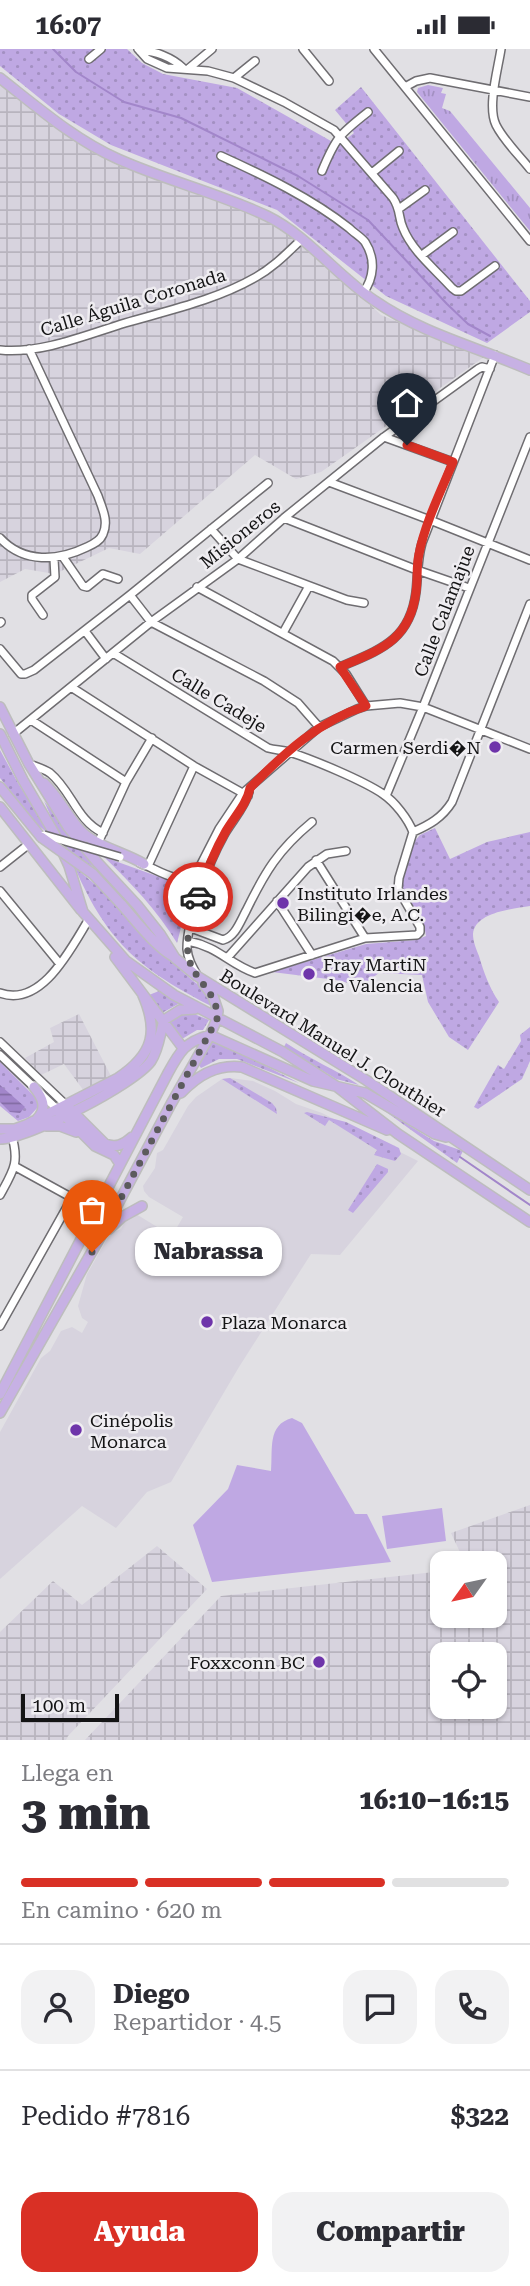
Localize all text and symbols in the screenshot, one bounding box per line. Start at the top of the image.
text: 16:07 [35,10,101,40]
street label: Calle Águila Coronada [38,264,229,340]
pin [377,373,437,445]
icon: home [388,384,426,422]
street label: Misioneros [196,495,284,573]
street label: Calle Calamajue [409,542,479,680]
street label: Calle Cadeje [168,663,271,737]
place label: Carmen Serdi�N [330,737,481,758]
marker: Carmen Serdi�N [487,739,503,755]
courier [163,862,233,932]
icon: car [179,878,217,916]
place label: Instituto Irlandes Bilingi�e, A.C. [297,883,448,925]
marker: Instituto Irlandes Bilingi�e, A.C. [275,895,291,911]
place label: Fray MartiN de Valencia [323,954,427,996]
street label: Boulevard Manuel J. Clouthier [216,965,450,1121]
marker: Fray MartiN de Valencia [301,966,317,982]
pin [62,1180,122,1252]
icon: bag [73,1191,111,1229]
callout: Nabrassa [134,1227,281,1277]
text: Nabrassa [154,1238,263,1265]
place label: Plaza Monarca [221,1312,347,1333]
marker: Plaza Monarca [199,1314,215,1330]
place label: Cinépolis Monarca [90,1410,173,1452]
marker: Cinépolis Monarca [68,1422,84,1438]
north arrow [430,1551,508,1627]
map controls [430,1551,507,1719]
button: locate [430,1642,507,1719]
place label: Foxxconn BC [189,1652,305,1673]
marker: Foxxconn BC [311,1654,327,1670]
scale bar [21,1691,119,1723]
text: 100 m [32,1694,86,1717]
text: Llega en [21,1760,113,1787]
text: 16:10–16:15 [359,1785,509,1815]
text: 3 min [21,1786,150,1840]
text: En camino · 620 m [21,1897,222,1924]
button: person [21,1970,95,2044]
button: chat [343,1970,417,2044]
button: phone [435,1970,509,2044]
text: Diego [113,1979,190,2009]
text: Repartidor · 4.5 [113,2009,282,2036]
text: Pedido #7816 [21,2101,190,2131]
text: $322 [451,2101,509,2131]
button: Ayuda [21,2192,258,2272]
button: Compartir [272,2192,509,2272]

